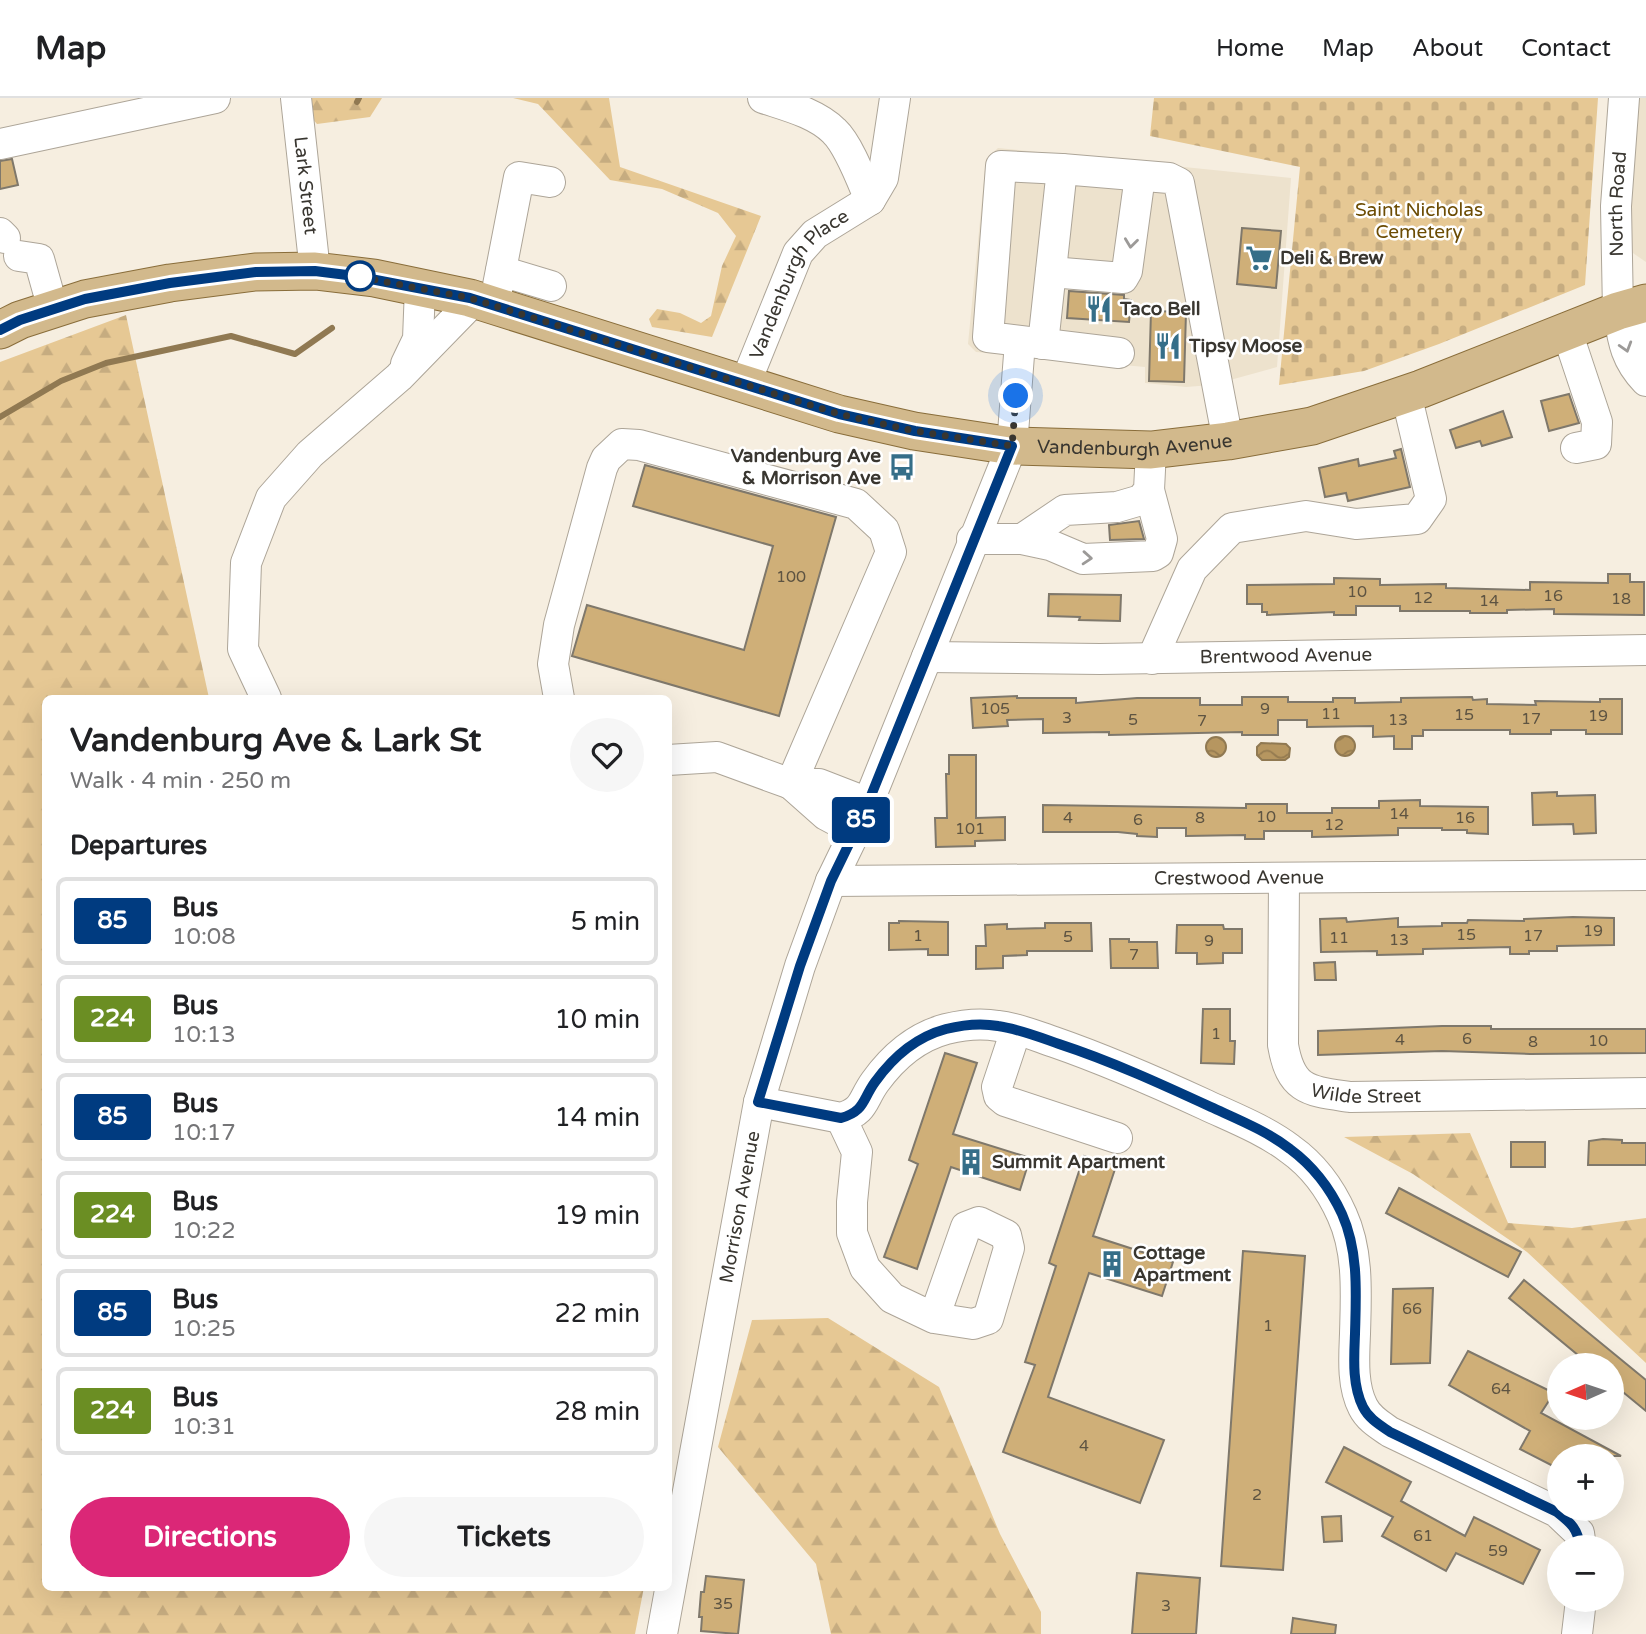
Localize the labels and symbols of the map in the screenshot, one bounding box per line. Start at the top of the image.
street label: Lark Street [289,135,322,236]
street label: North Road [1605,151,1631,257]
park label: Saint Nicholas Cemetery [1355,199,1483,243]
street label: Vandenburgh Place [745,205,853,363]
one-way arrow [1124,238,1139,249]
supermarket icon: Deli & Brew [1244,243,1274,273]
place label: Deli & Brew [1280,247,1384,269]
unlabelled marker [345,261,375,291]
restaurant icon: Taco Bell [1084,294,1114,324]
place label: Taco Bell [1119,298,1201,320]
restaurant icon: Tipsy Moose [1153,331,1183,361]
place label: Tipsy Moose [1188,335,1303,358]
one-way arrow [1617,341,1632,353]
your location [998,378,1033,413]
street label: Vandenburgh Avenue [1037,430,1233,461]
place label: Vandenburg Ave & Morrison Ave [731,445,881,489]
bus stop icon: Vandenburg Ave & Morrison Ave [887,452,917,482]
one-way arrow [1082,550,1093,565]
house number: 100 [776,567,806,587]
house number: 10 [1347,582,1367,602]
house number: 16 [1543,586,1563,606]
house number: 12 [1413,588,1433,608]
house number: 18 [1611,589,1631,609]
house number: 14 [1479,591,1499,611]
street label: Brentwood Avenue [1200,644,1372,668]
house number: 105 [980,699,1010,719]
house number: 9 [1260,699,1270,719]
house number: 11 [1321,704,1341,724]
house number: 15 [1454,705,1474,725]
house number: 19 [1588,706,1608,726]
house number: 3 [1062,708,1072,728]
house number: 17 [1521,709,1541,729]
house number: 5 [1128,710,1138,730]
house number: 13 [1388,710,1408,730]
house number: 7 [1197,711,1207,731]
line badge: 85 [830,797,892,843]
house number: 14 [1389,804,1409,824]
house number: 10 [1256,807,1276,827]
house number: 4 [1063,808,1073,828]
house number: 8 [1195,808,1205,828]
house number: 16 [1455,808,1475,828]
house number: 6 [1133,810,1143,830]
house number: 12 [1324,815,1344,835]
house number: 101 [955,819,985,839]
street label: Crestwood Avenue [1154,866,1324,890]
house number: 19 [1583,921,1603,941]
house number: 15 [1456,925,1476,945]
house number: 1 [913,926,923,946]
house number: 17 [1523,926,1543,946]
house number: 5 [1063,927,1073,947]
house number: 11 [1329,928,1349,948]
house number: 13 [1389,930,1409,950]
house number: 9 [1204,931,1214,951]
house number: 7 [1129,945,1139,965]
house number: 1 [1211,1024,1221,1044]
house number: 6 [1462,1029,1472,1049]
house number: 4 [1395,1030,1405,1050]
house number: 10 [1588,1031,1608,1051]
house number: 8 [1528,1032,1538,1052]
street label: Wilde Street [1309,1079,1421,1108]
street label: Morrison Avenue [715,1129,765,1285]
building icon: Summit Apartment [956,1147,986,1177]
place label: Summit Apartment [992,1151,1166,1174]
place label: Cottage Apartment [1133,1242,1232,1287]
building icon: Cottage Apartment [1097,1249,1127,1279]
house number: 66 [1402,1299,1422,1319]
house number: 1 [1263,1316,1273,1336]
north arrow [1547,1353,1624,1430]
house number: 64 [1491,1379,1511,1399]
house number: 4 [1079,1436,1089,1456]
house number: 2 [1252,1485,1262,1505]
house number: 61 [1413,1526,1433,1546]
house number: 59 [1488,1541,1508,1561]
house number: 35 [713,1594,733,1614]
house number: 3 [1161,1596,1171,1616]

